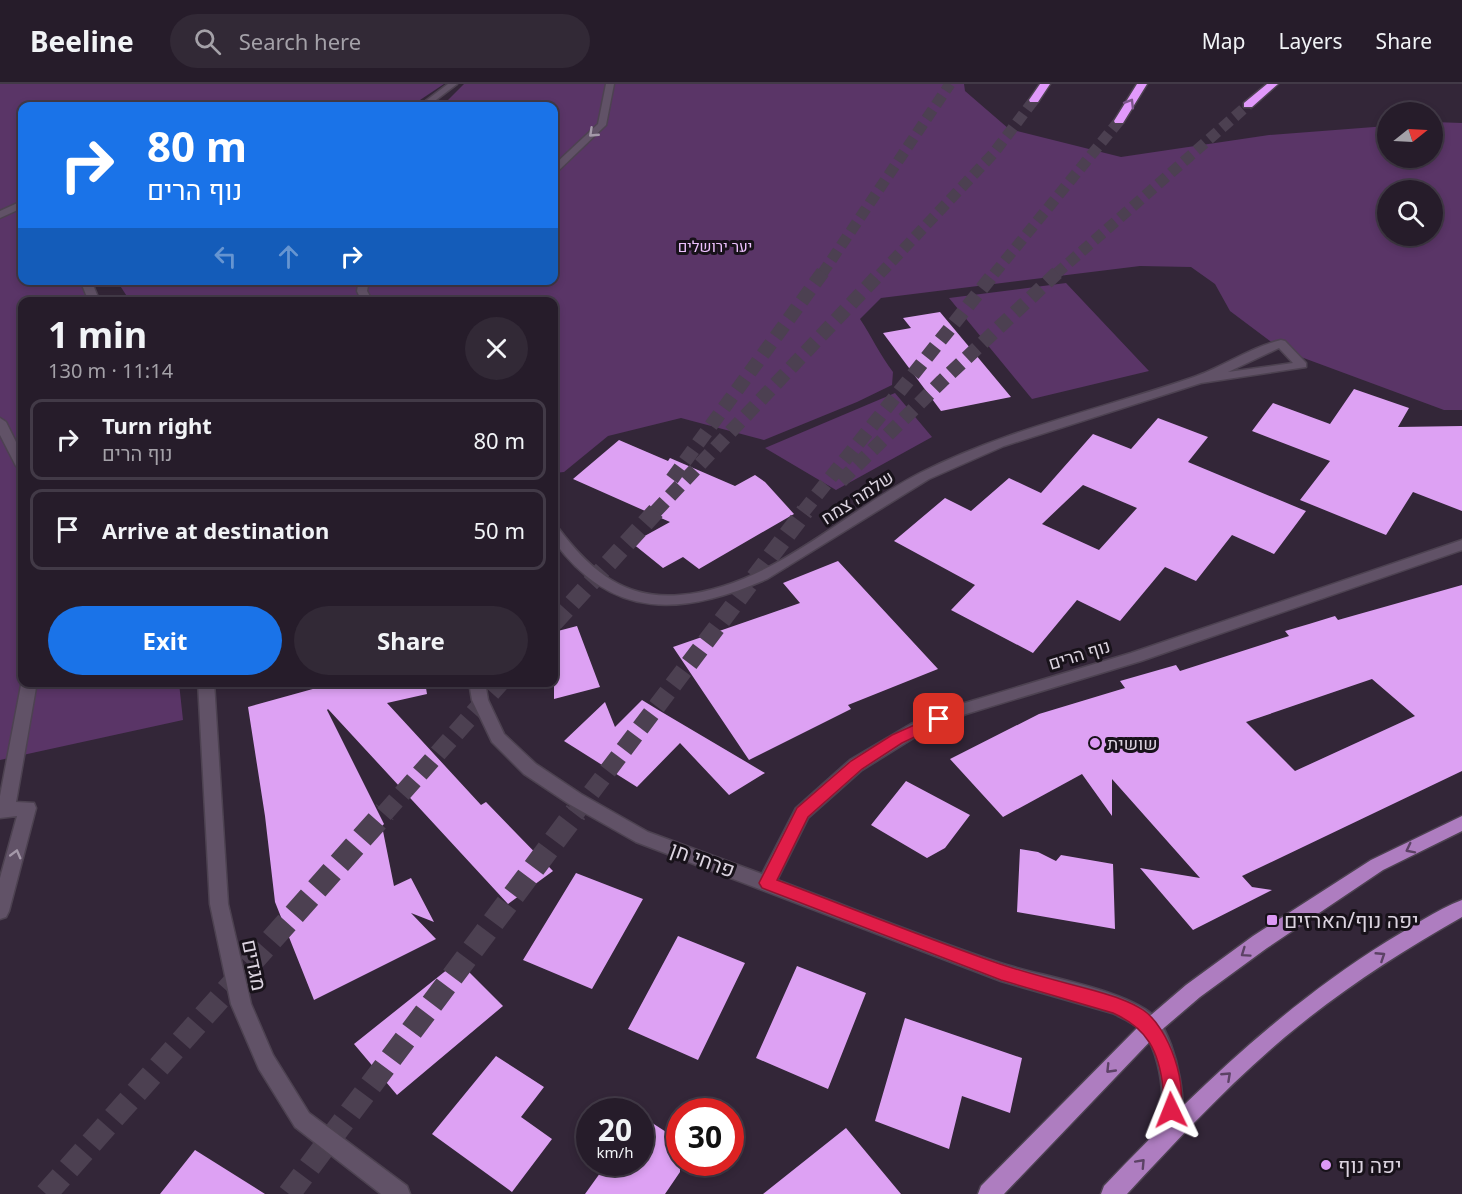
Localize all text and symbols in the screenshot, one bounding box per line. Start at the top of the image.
search box [170,14,590,68]
text: Beeline [30,22,134,60]
icon: search [191,25,224,58]
text: Search here [239,26,361,56]
text: Map [1202,27,1246,55]
text: Layers [1279,27,1343,55]
text: Share [1376,27,1432,55]
one-way arrow [1123,99,1135,109]
north arrow [1377,102,1443,168]
map controls [1377,102,1443,246]
text: 80 m [147,117,247,174]
icon: right [48,126,126,204]
one-way arrow [589,126,600,137]
text: נוף הרים [147,171,242,208]
button: search [1377,180,1443,246]
park label: יער ירושלים [678,236,752,256]
icon: left [209,240,242,273]
icon: ahead [272,240,305,273]
icon: right [335,240,368,273]
text: 1 min [48,310,147,359]
button: close [465,317,528,380]
text: 130 m · 11:14 [48,357,173,384]
text: Turn right [102,410,212,440]
icon: right [51,423,84,456]
text: 80 m [474,425,525,455]
text: נוף הרים [102,440,173,467]
street label: שלמה צמח [816,464,898,530]
icon: arrive [51,513,84,546]
text: Arrive at destination [102,515,329,545]
text: 50 m [474,515,525,545]
button: Exit [48,606,282,675]
button: Share [294,606,528,675]
street label: נוף הרים [1045,633,1113,675]
pin [913,693,964,744]
icon: arrive [922,702,955,735]
place label: שושית [1107,731,1158,755]
marker: שושית [1088,736,1102,750]
street label: פרחי חן [667,834,739,884]
one-way arrow [1405,842,1416,854]
one-way arrow [8,849,21,859]
place label: יפה נוף/הארזים [1284,906,1419,934]
marker: יפה נוף/הארזים [1265,913,1279,927]
street label: מגדים [236,937,274,993]
one-way arrow [1240,946,1251,957]
one-way arrow [1375,952,1385,964]
one-way arrow [1107,1062,1118,1073]
one-way arrow [1221,1072,1231,1083]
position arrow [1139,1078,1203,1142]
speed limit sign: 30 [666,1098,744,1176]
text: 20 [598,1109,632,1150]
text: km/h [597,1142,633,1162]
place label: יפה נוף [1338,1151,1402,1179]
marker: יפה נוף [1319,1158,1333,1172]
one-way arrow [1134,1159,1145,1170]

